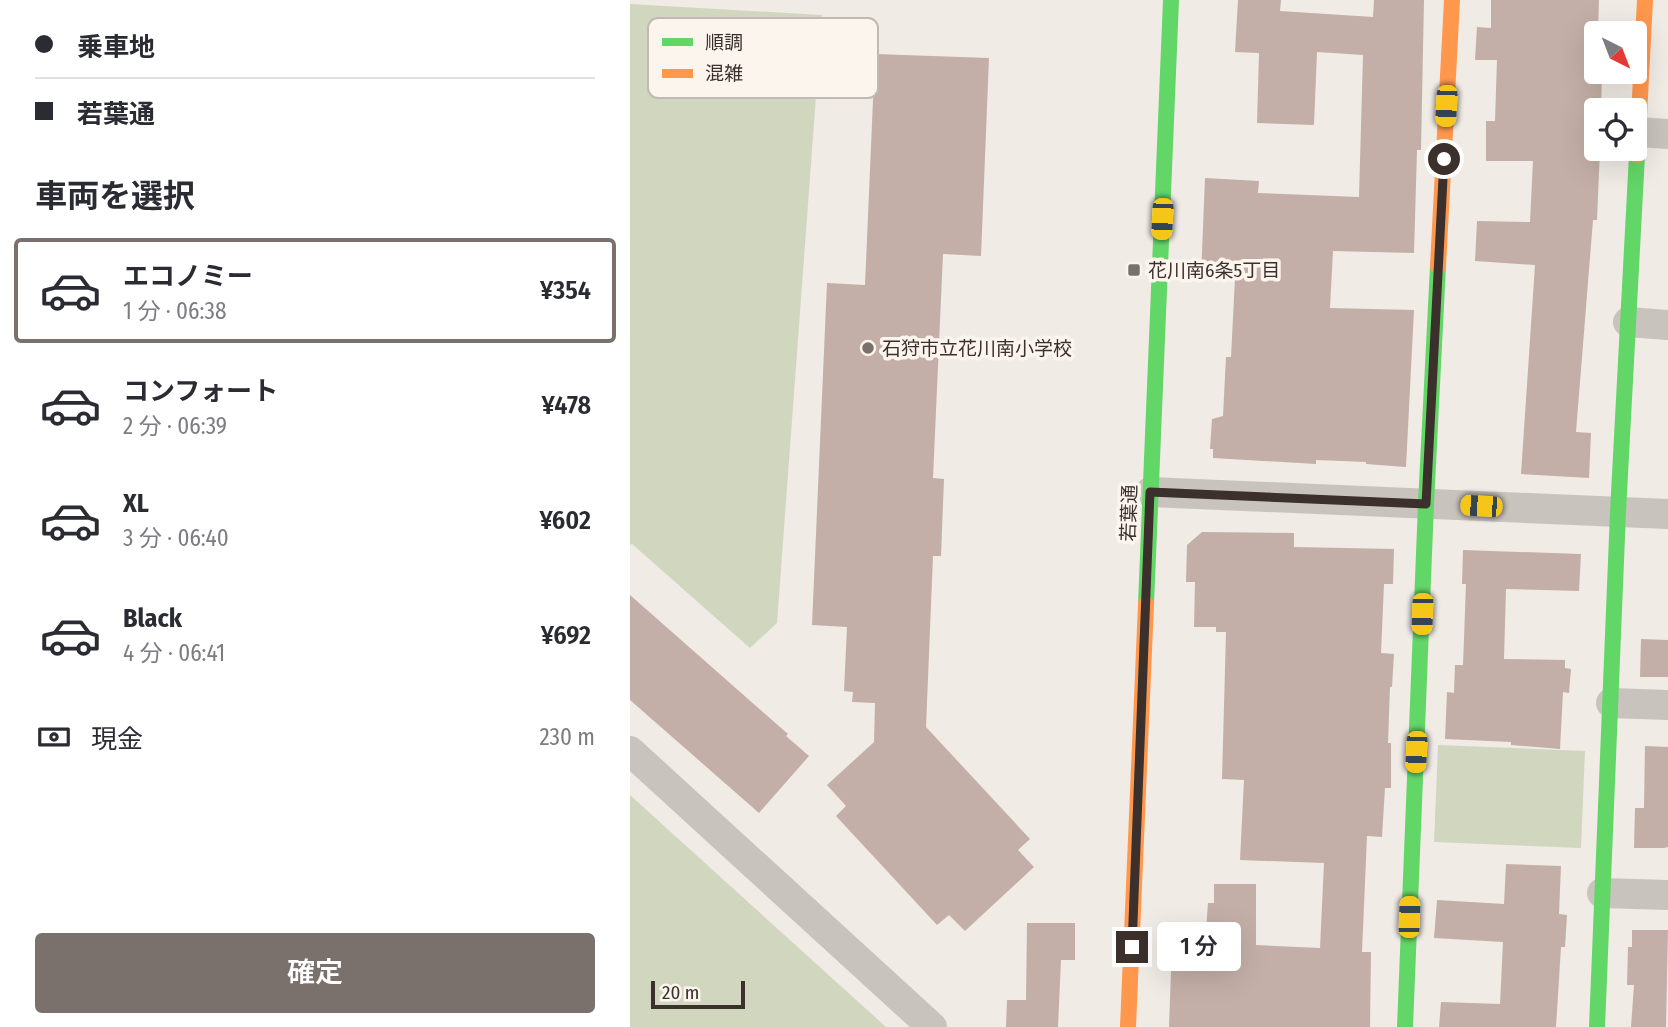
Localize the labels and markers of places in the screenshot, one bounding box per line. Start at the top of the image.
place label: 花川南6条5丁目 [1148,259,1280,282]
marker: 花川南6条5丁目 [1126,262,1142,278]
place label: 石狩市立花川南小学校 [882,337,1072,360]
marker: 石狩市立花川南小学校 [860,340,876,356]

